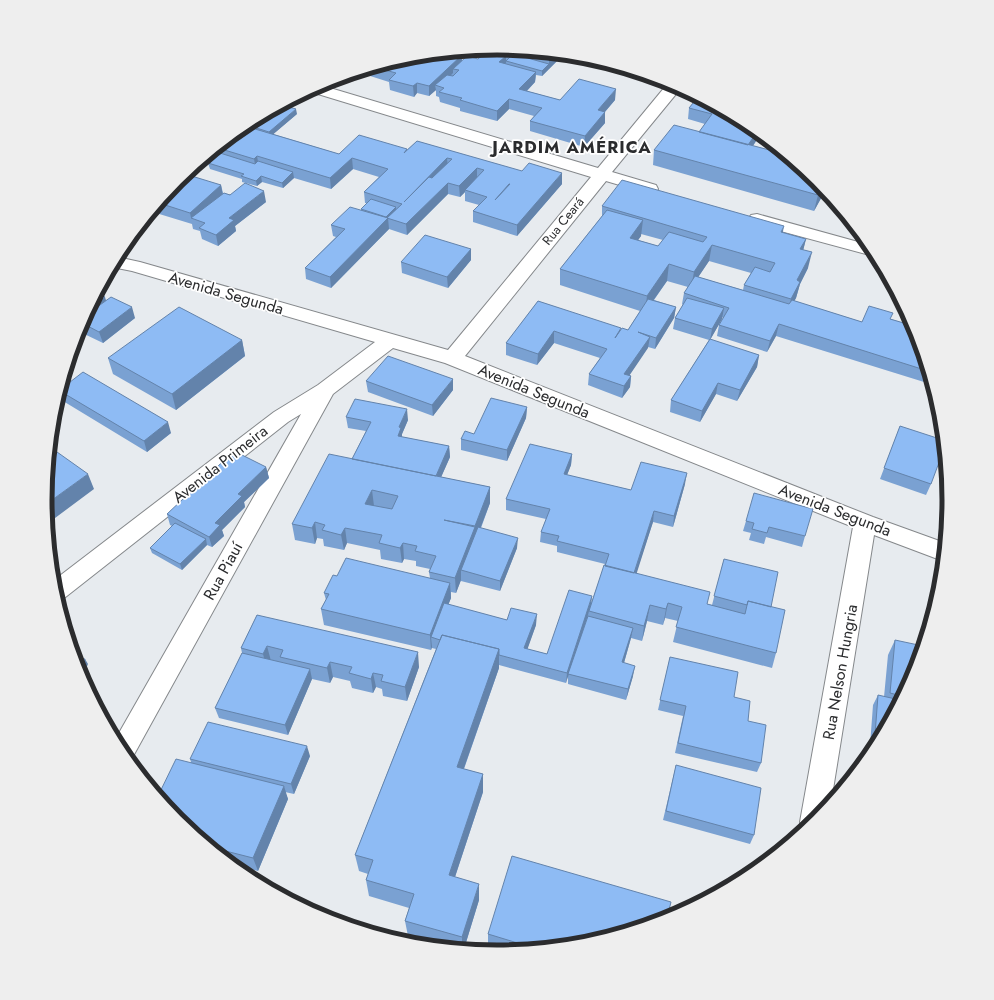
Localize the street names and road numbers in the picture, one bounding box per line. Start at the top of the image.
street label: Rua Ceará [538,193,588,249]
street label: Avenida Segunda [166,266,286,320]
street label: Avenida Segunda [475,358,593,424]
street label: Avenida Primeira [168,419,272,509]
street label: Avenida Segunda [775,478,895,542]
street label: Rua Piauí [198,537,249,604]
street label: Rua Nelson Hungria [817,602,863,742]

